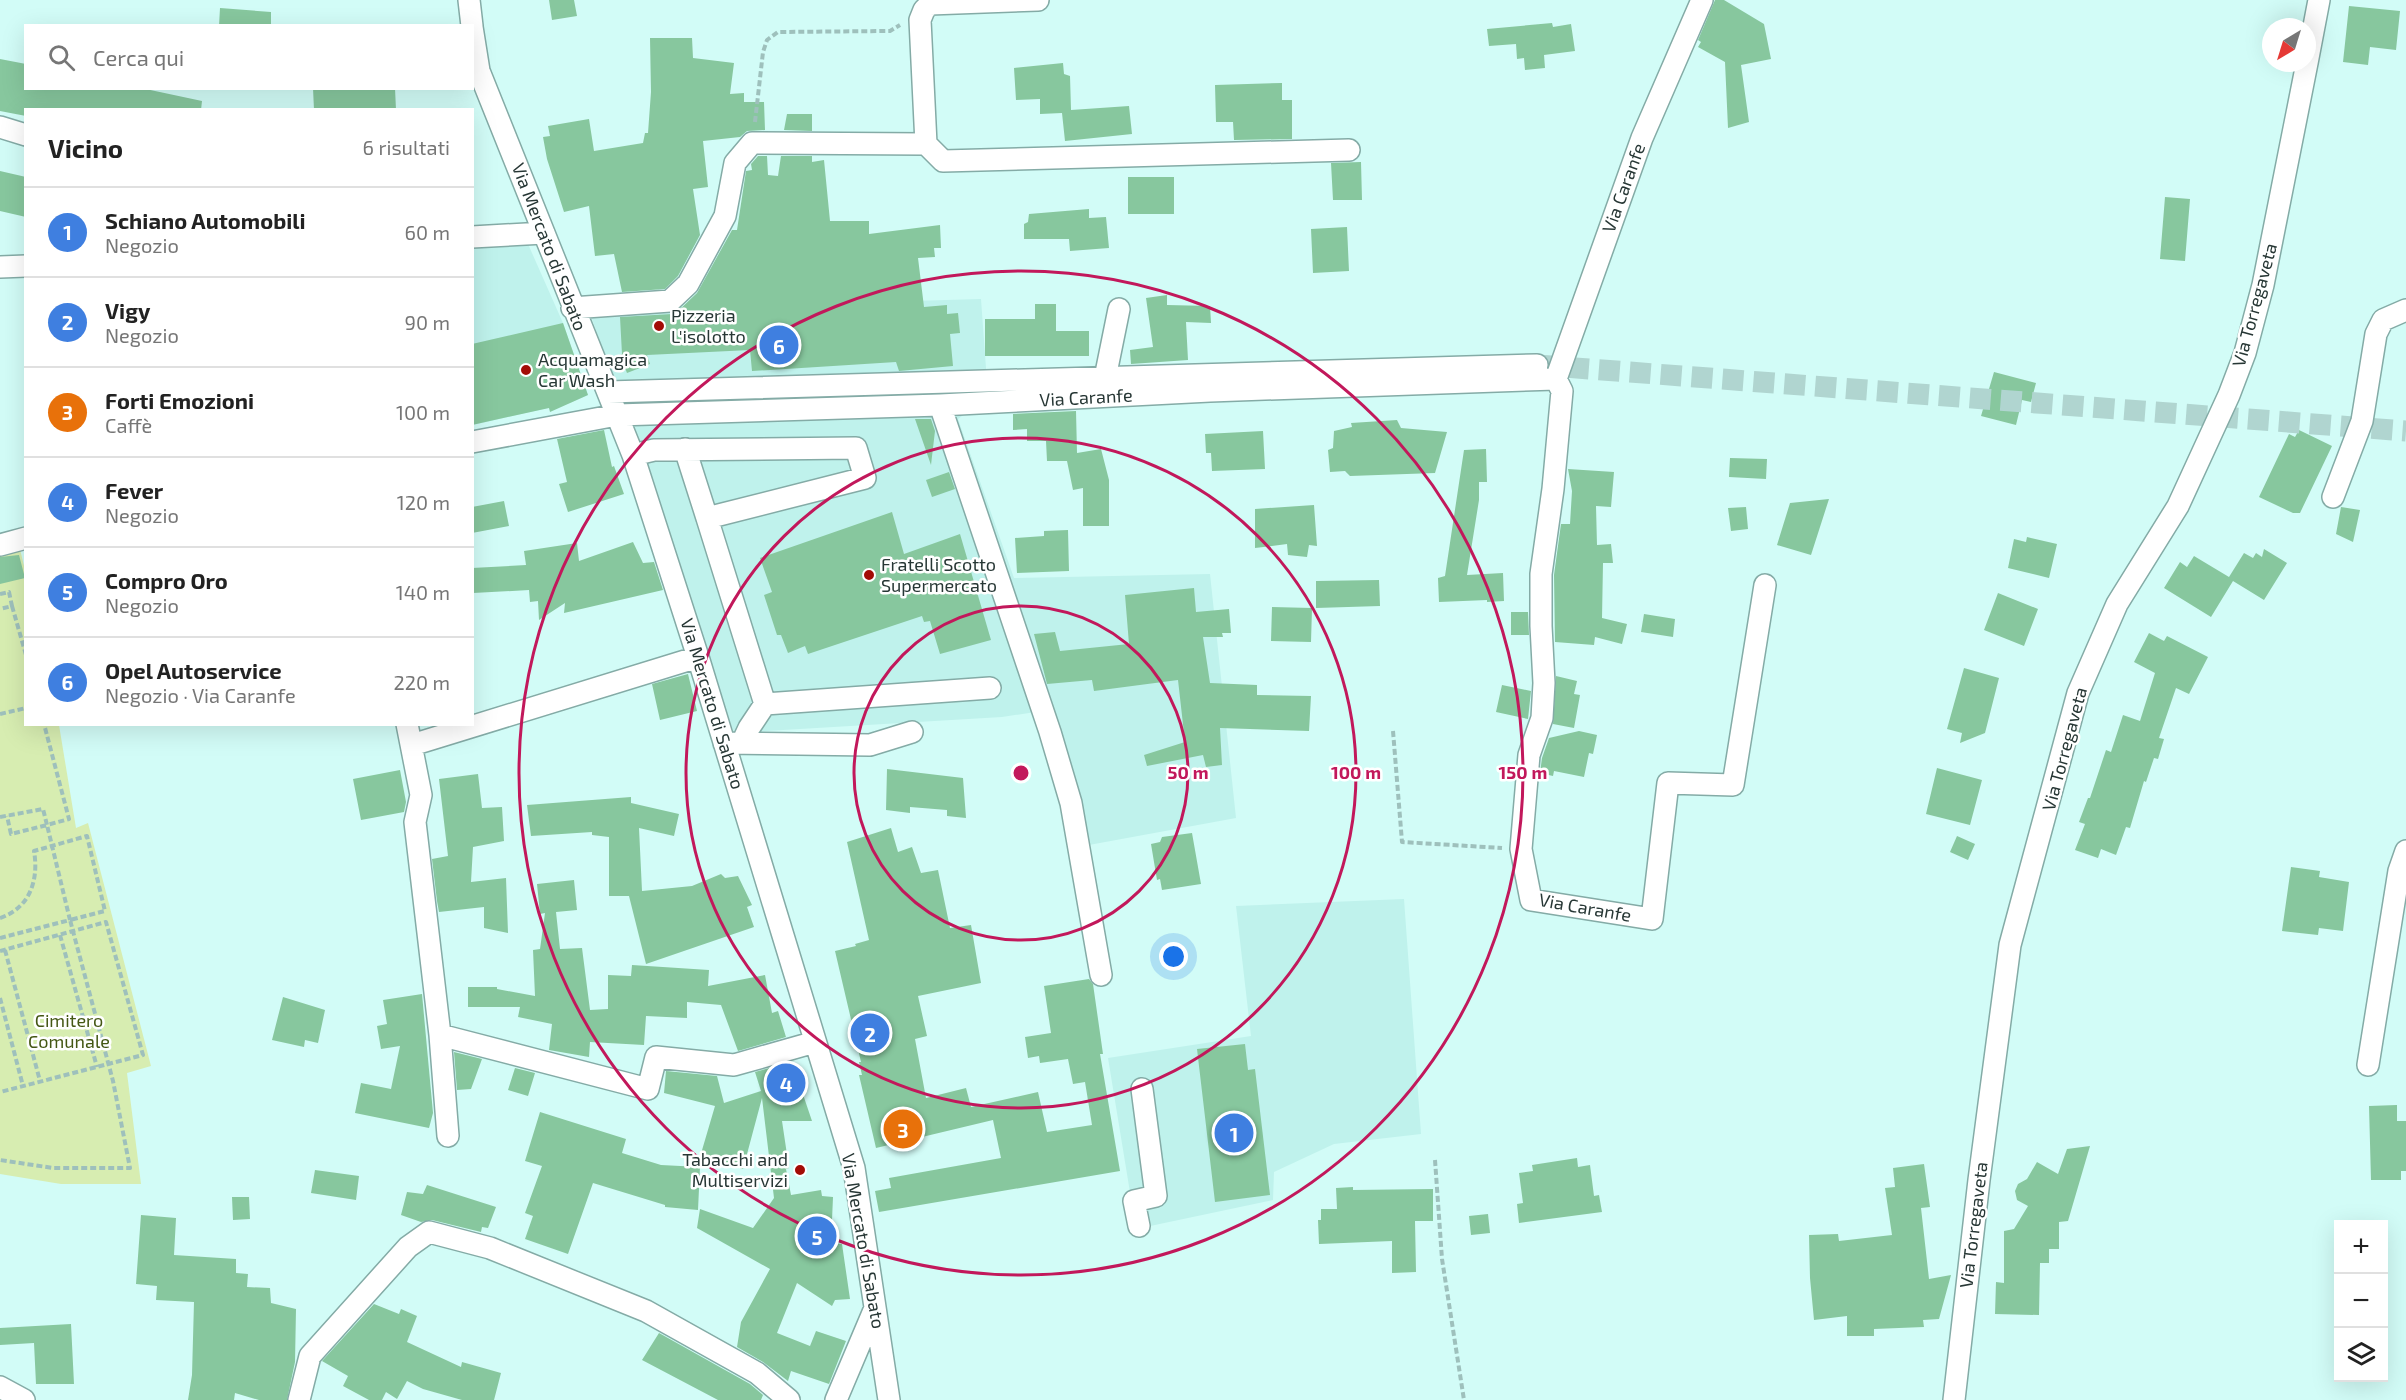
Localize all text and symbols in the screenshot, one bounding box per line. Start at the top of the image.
north arrow [2262,18,2316,72]
search box [24,24,474,90]
icon: search [45,41,78,74]
text: Cerca qui [93,44,184,70]
text: Vicino [48,132,123,163]
text: 6 risultati [363,135,450,159]
street label: Via Caranfe [1597,140,1649,235]
street label: Via Mercato di Sabato [508,160,592,333]
text: Schiano Automobili [105,207,306,233]
text: 1 [63,220,72,244]
text: 60 m [405,220,450,244]
text: Negozio [105,233,179,257]
street label: Via Torregaveta [2227,240,2281,369]
text: Vigy [105,297,150,323]
place label: Pizzeria L'isolotto [671,304,746,347]
text: 2 [62,310,73,334]
text: 90 m [405,310,450,334]
marker: Pizzeria L'isolotto [652,319,666,333]
pin: 6 [760,322,798,368]
text: Negozio [105,323,179,347]
place label: Acquamagica Car Wash [538,348,647,391]
marker: Acquamagica Car Wash [519,363,533,377]
street label: Via Caranfe [1039,384,1133,410]
text: Forti Emozioni [105,387,254,413]
text: 3 [62,400,73,424]
text: 100 m [396,400,450,424]
text: Caffè [105,413,152,437]
text: Fever [105,477,163,503]
text: 4 [61,490,74,514]
text: 120 m [397,490,450,514]
text: Negozio [105,503,179,527]
place label: Fratelli Scotto Supermercato [881,553,997,596]
text: Compro Oro [105,567,228,593]
marker: Fratelli Scotto Supermercato [862,568,876,582]
text: 5 [62,580,73,604]
text: 140 m [396,580,450,604]
text: Negozio [105,593,179,617]
street label: Via Mercato di Sabato [676,616,749,792]
text: Opel Autoservice [105,657,282,683]
text: 6 [62,670,73,694]
text: 220 m [393,670,450,694]
text: Negozio · Via Caranfe [105,683,296,707]
street label: Via Torregaveta [2037,684,2091,813]
text: 50 m [1167,761,1209,783]
text: 100 m [1331,761,1381,783]
text: 150 m [1499,761,1547,783]
centre of rings [1011,763,1031,783]
street label: Via Caranfe [1537,888,1633,926]
your location [1159,942,1188,971]
park label: Cimitero Comunale [28,1009,110,1052]
pin: 2 [850,1010,890,1056]
pin: 4 [766,1060,806,1106]
pin: 3 [884,1106,922,1152]
pin: 1 [1214,1110,1254,1156]
place label: Tabacchi and Multiservizi [682,1148,788,1191]
street label: Via Mercato di Sabato [838,1151,890,1330]
street label: Via Torregaveta [1954,1160,1992,1289]
marker: Tabacchi and Multiservizi [793,1163,807,1177]
pin: 5 [798,1214,836,1258]
map controls [2334,1220,2388,1382]
button: + [2334,1220,2388,1274]
button: − [2334,1274,2388,1328]
button: layers [2334,1328,2388,1382]

